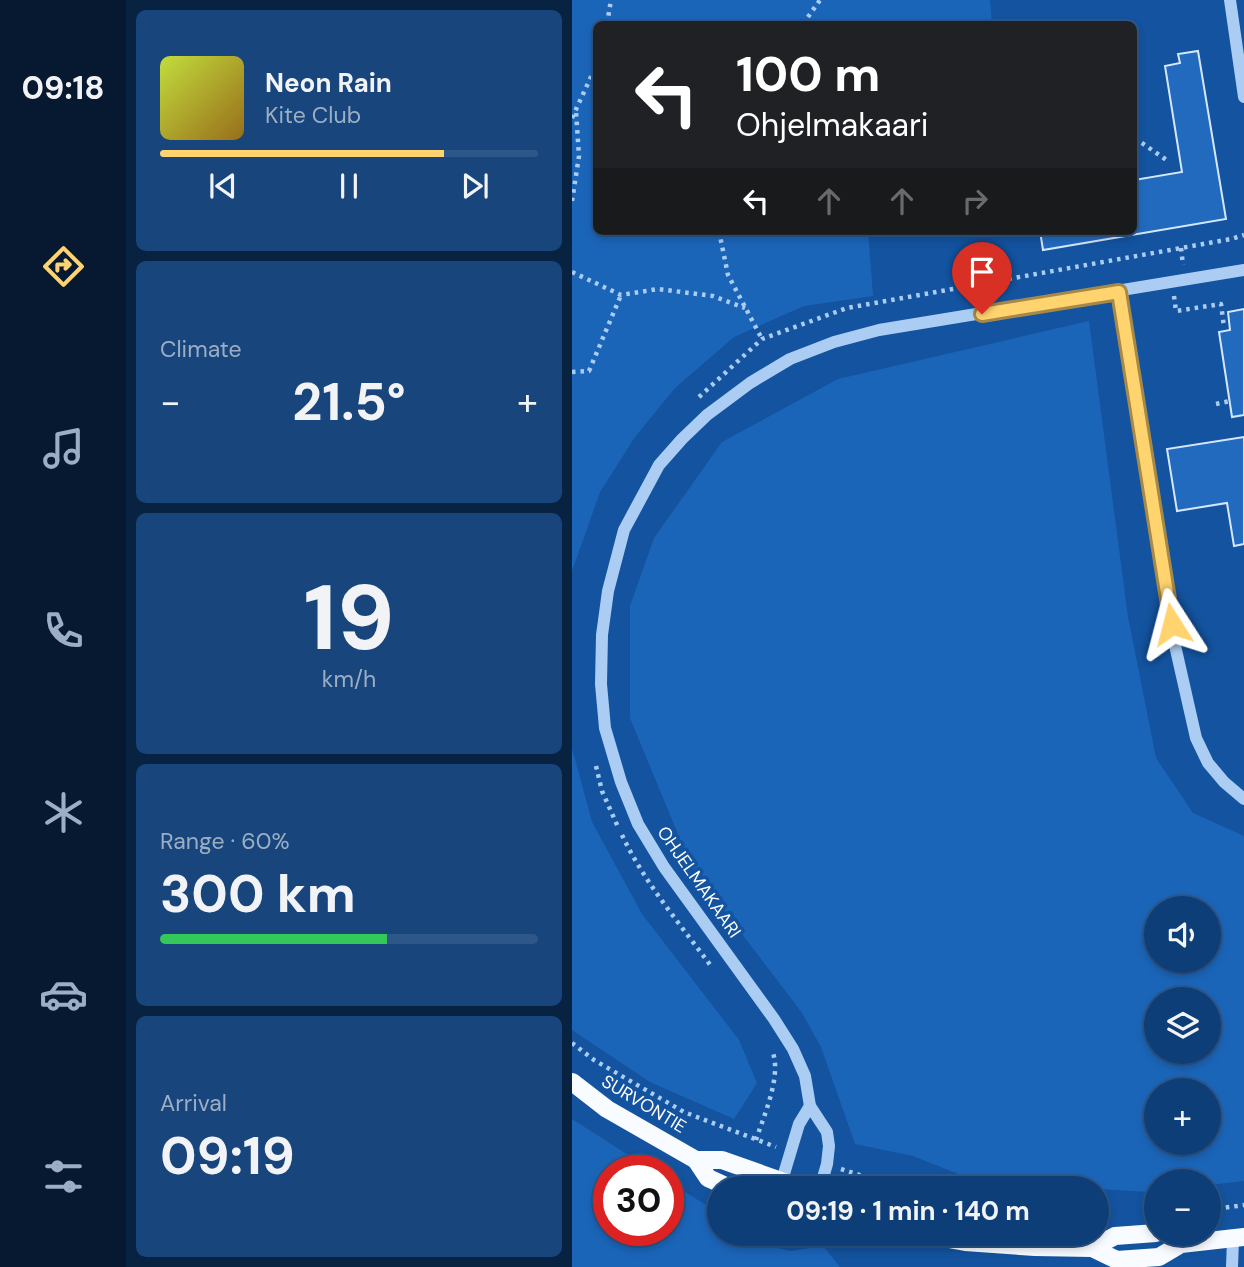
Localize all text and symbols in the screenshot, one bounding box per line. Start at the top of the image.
text: 100 m [736,42,880,106]
icon: left [621,49,712,140]
text: Neon Rain [265,66,392,100]
text: 09:18 [22,67,104,109]
text: Kite Club [265,100,361,130]
text: Ohjelmakaari [736,104,929,146]
icon: previous [204,167,242,205]
icon: pause [330,167,368,205]
icon: next [456,167,494,205]
icon: left [737,182,775,220]
icon: ahead [810,182,848,220]
icon: ahead [883,182,921,220]
icon: right [956,182,994,220]
icon: directions [39,242,88,291]
pin [952,242,1012,314]
icon: arrive [963,253,1001,291]
text: Climate [160,334,242,364]
text: 21.5° [292,368,406,436]
text: − [160,377,181,427]
text: + [517,377,538,427]
icon: music [39,424,88,473]
text: 19 [304,559,394,677]
position arrow [1135,587,1209,661]
icon: phone [39,606,88,655]
text: km/h [322,664,376,694]
icon: climate [39,788,88,837]
street label: OHJELMAKAARI [652,821,746,943]
text: Range · 60% [160,826,290,856]
text: 300 km [160,860,356,928]
map controls [1144,896,1221,1246]
button: sound [1144,896,1221,973]
icon: car [39,970,88,1019]
button: layers [1144,987,1221,1064]
street label: SURVONTIE [597,1069,691,1139]
button: + [1144,1078,1221,1155]
text: Arrival [160,1088,227,1118]
text: 09:19 [160,1122,295,1190]
icon: filters [39,1152,88,1201]
speed limit sign: 30 [593,1155,684,1246]
button: − [1144,1169,1221,1246]
text: 09:19 · 1 min · 140 m [786,1194,1030,1228]

